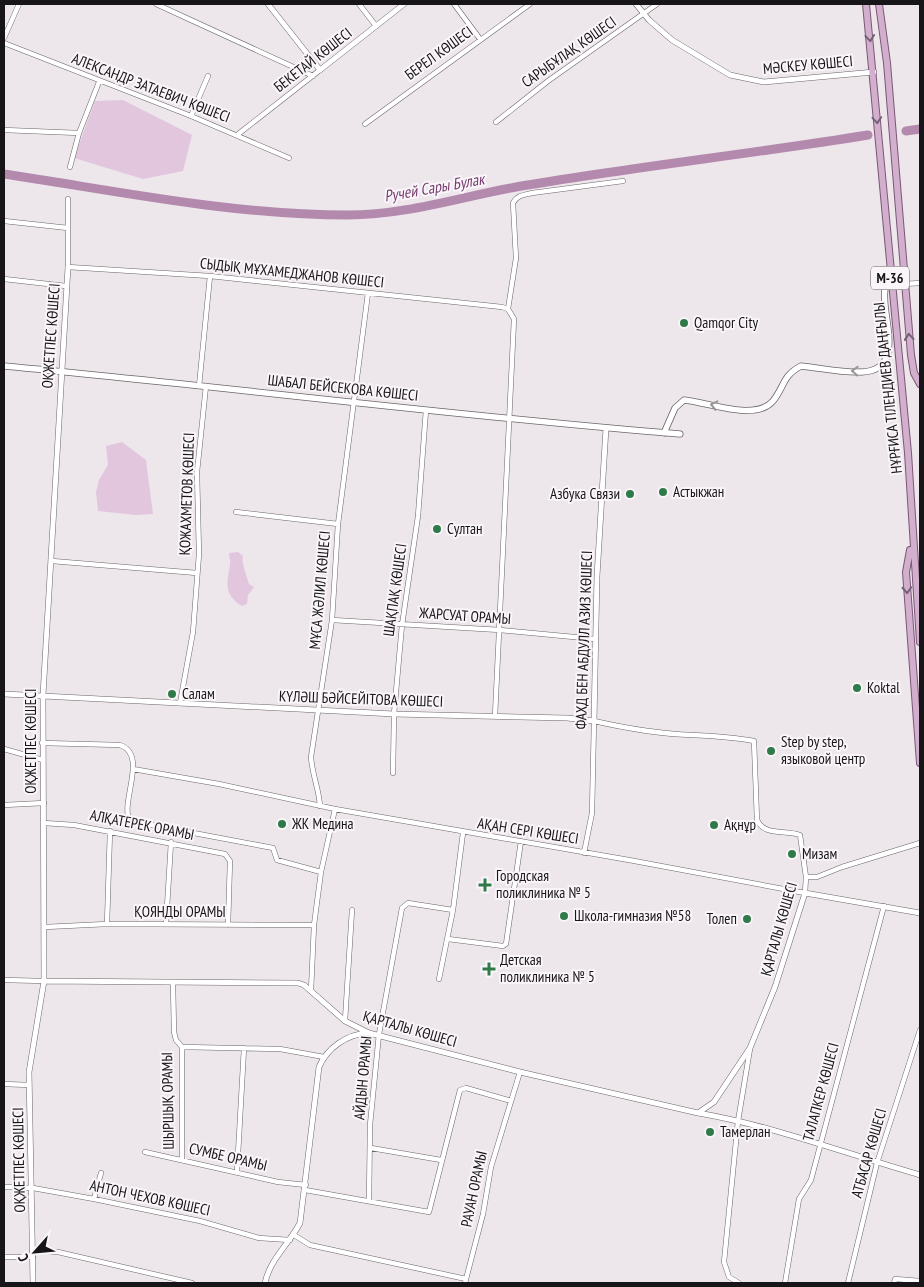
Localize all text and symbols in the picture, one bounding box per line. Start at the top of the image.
street label: САРЫБҰЛАҚ КӨШЕСІ [518,12,620,91]
street label: БЕРЕЛ КӨШЕСІ [401,21,477,84]
street label: БЕКЕТАЙ КӨШЕСІ [270,23,356,96]
one-way arrow [864,34,875,42]
street label: АЛЕКСАНДР ЗАТАЕВИЧ КӨШЕСІ [69,49,233,126]
street label: МӘСКЕУ КӨШЕСІ [762,51,854,78]
one-way arrow [872,117,883,125]
water label: Ручей Сары Булак [382,168,487,206]
street label: СЫДЫҚ МҰХАМЕДЖАНОВ КӨШЕСІ [199,253,385,292]
road number: M-36 [871,266,909,290]
street label: ОҚЖЕТПЕС КӨШЕСІ [37,283,64,389]
street label: НҰРҒИСА ТІЛЕНДИЕВ ДАҢҒЫЛЫ [869,301,906,475]
place label: Qamqor City [694,313,758,332]
marker: Qamqor City [678,317,690,329]
one-way arrow [904,333,915,341]
one-way arrow [850,366,858,377]
street label: ШАБАЛ БЕЙСЕКОВА КӨШЕСІ [267,370,419,405]
one-way arrow [709,400,718,411]
street label: ҚОЖАХМЕТОВ КӨШЕСІ [175,432,198,556]
place label: Астыкжан [673,482,724,501]
place label: Азбука Связи [550,484,620,503]
marker: Астыкжан [657,486,669,498]
marker: Азбука Связи [624,488,636,500]
place label: Султан [447,519,483,538]
marker: Султан [431,523,443,535]
street label: МҰСА ЖӘЛИЛ КӨШЕСІ [305,530,334,650]
street label: ШАҚПАҚ КӨШЕСІ [379,542,410,638]
street label: ФАХД БЕН АБДУЛЛ АЗИЗ КӨШЕСІ [571,550,596,730]
one-way arrow [901,586,912,594]
street label: ЖАРСУАТ ОРАМЫ [418,603,512,628]
place label: Koktal [867,678,900,697]
marker: Koktal [851,682,863,694]
place label: Салам [182,684,215,703]
street label: КҮЛӘШ БӘЙСЕЙІТОВА КӨШЕСІ [279,686,443,711]
street label: ОҚЖЕТПЕС КӨШЕСІ [21,688,40,794]
marker: Салам [166,688,178,700]
place label: Step by step, языковой центр [781,732,865,768]
marker: Step by step, языковой центр [765,745,777,757]
street label: АЛҚАТЕРЕК ОРАМЫ [89,805,196,844]
street label: АҚАН СЕРІ КӨШЕСІ [476,813,580,848]
place label: ЖК Медина [291,814,354,833]
place label: Ақнұр [724,815,756,834]
marker: ЖК Медина [276,818,288,830]
marker: Ақнұр [708,819,720,831]
place label: Мизам [802,844,837,863]
marker: Мизам [786,848,798,860]
place label: Городская поликлиника № 5 [496,866,591,902]
marker: Городская поликлиника № 5 [478,878,492,892]
street label: ҚАРТАЛЫ КӨШЕСІ [756,880,801,978]
street label: ҚОЯНДЫ ОРАМЫ [134,902,226,921]
place label: Школа-гимназия №58 [574,906,691,925]
place label: Толеп [707,909,737,928]
marker: Школа-гимназия №58 [558,910,570,922]
marker: Толеп [741,913,753,925]
place label: Детская поликлиника № 5 [500,950,595,986]
marker: Детская поликлиника № 5 [482,962,496,976]
street label: ҚАРТАЛЫ КӨШЕСІ [361,1006,459,1051]
street label: АЙДЫН ОРАМЫ [349,1035,376,1121]
street label: ТАЛАПКЕР КӨШЕСІ [798,1040,843,1143]
street label: ШЫРШЫҚ ОРАМЫ [157,1052,178,1150]
street label: АТБАСАР КӨШЕСІ [847,1106,890,1200]
street label: ОҚЖЕТПЕС КӨШЕСІ [8,1107,29,1213]
place label: Тамерлан [720,1122,771,1141]
marker: Тамерлан [704,1126,716,1138]
street label: СУМБЕ ОРАМЫ [187,1138,269,1175]
street label: РАУАН ОРАМЫ [456,1149,491,1229]
street label: АНТОН ЧЕХОВ КӨШЕСІ [88,1175,212,1220]
north arrow [10,1227,60,1277]
text: С [14,1250,33,1265]

